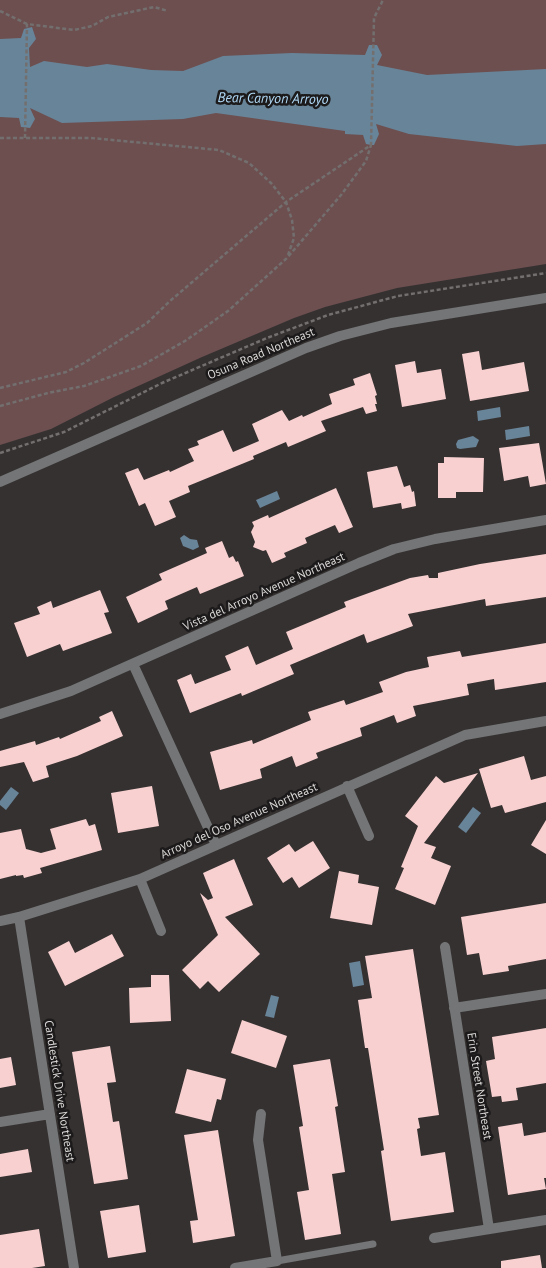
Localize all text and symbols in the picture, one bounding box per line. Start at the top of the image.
water label: Bear Canyon Arroyo [217,90,329,108]
street label: Osuna Road Northeast [205,325,317,383]
street label: Vista del Arroyo Avenue Northeast [181,550,347,634]
street label: Arroyo del Oso Avenue Northeast [158,780,320,862]
street label: Candlestick Drive Northeast [41,1019,77,1163]
street label: Erin Street Northeast [463,1031,495,1141]

